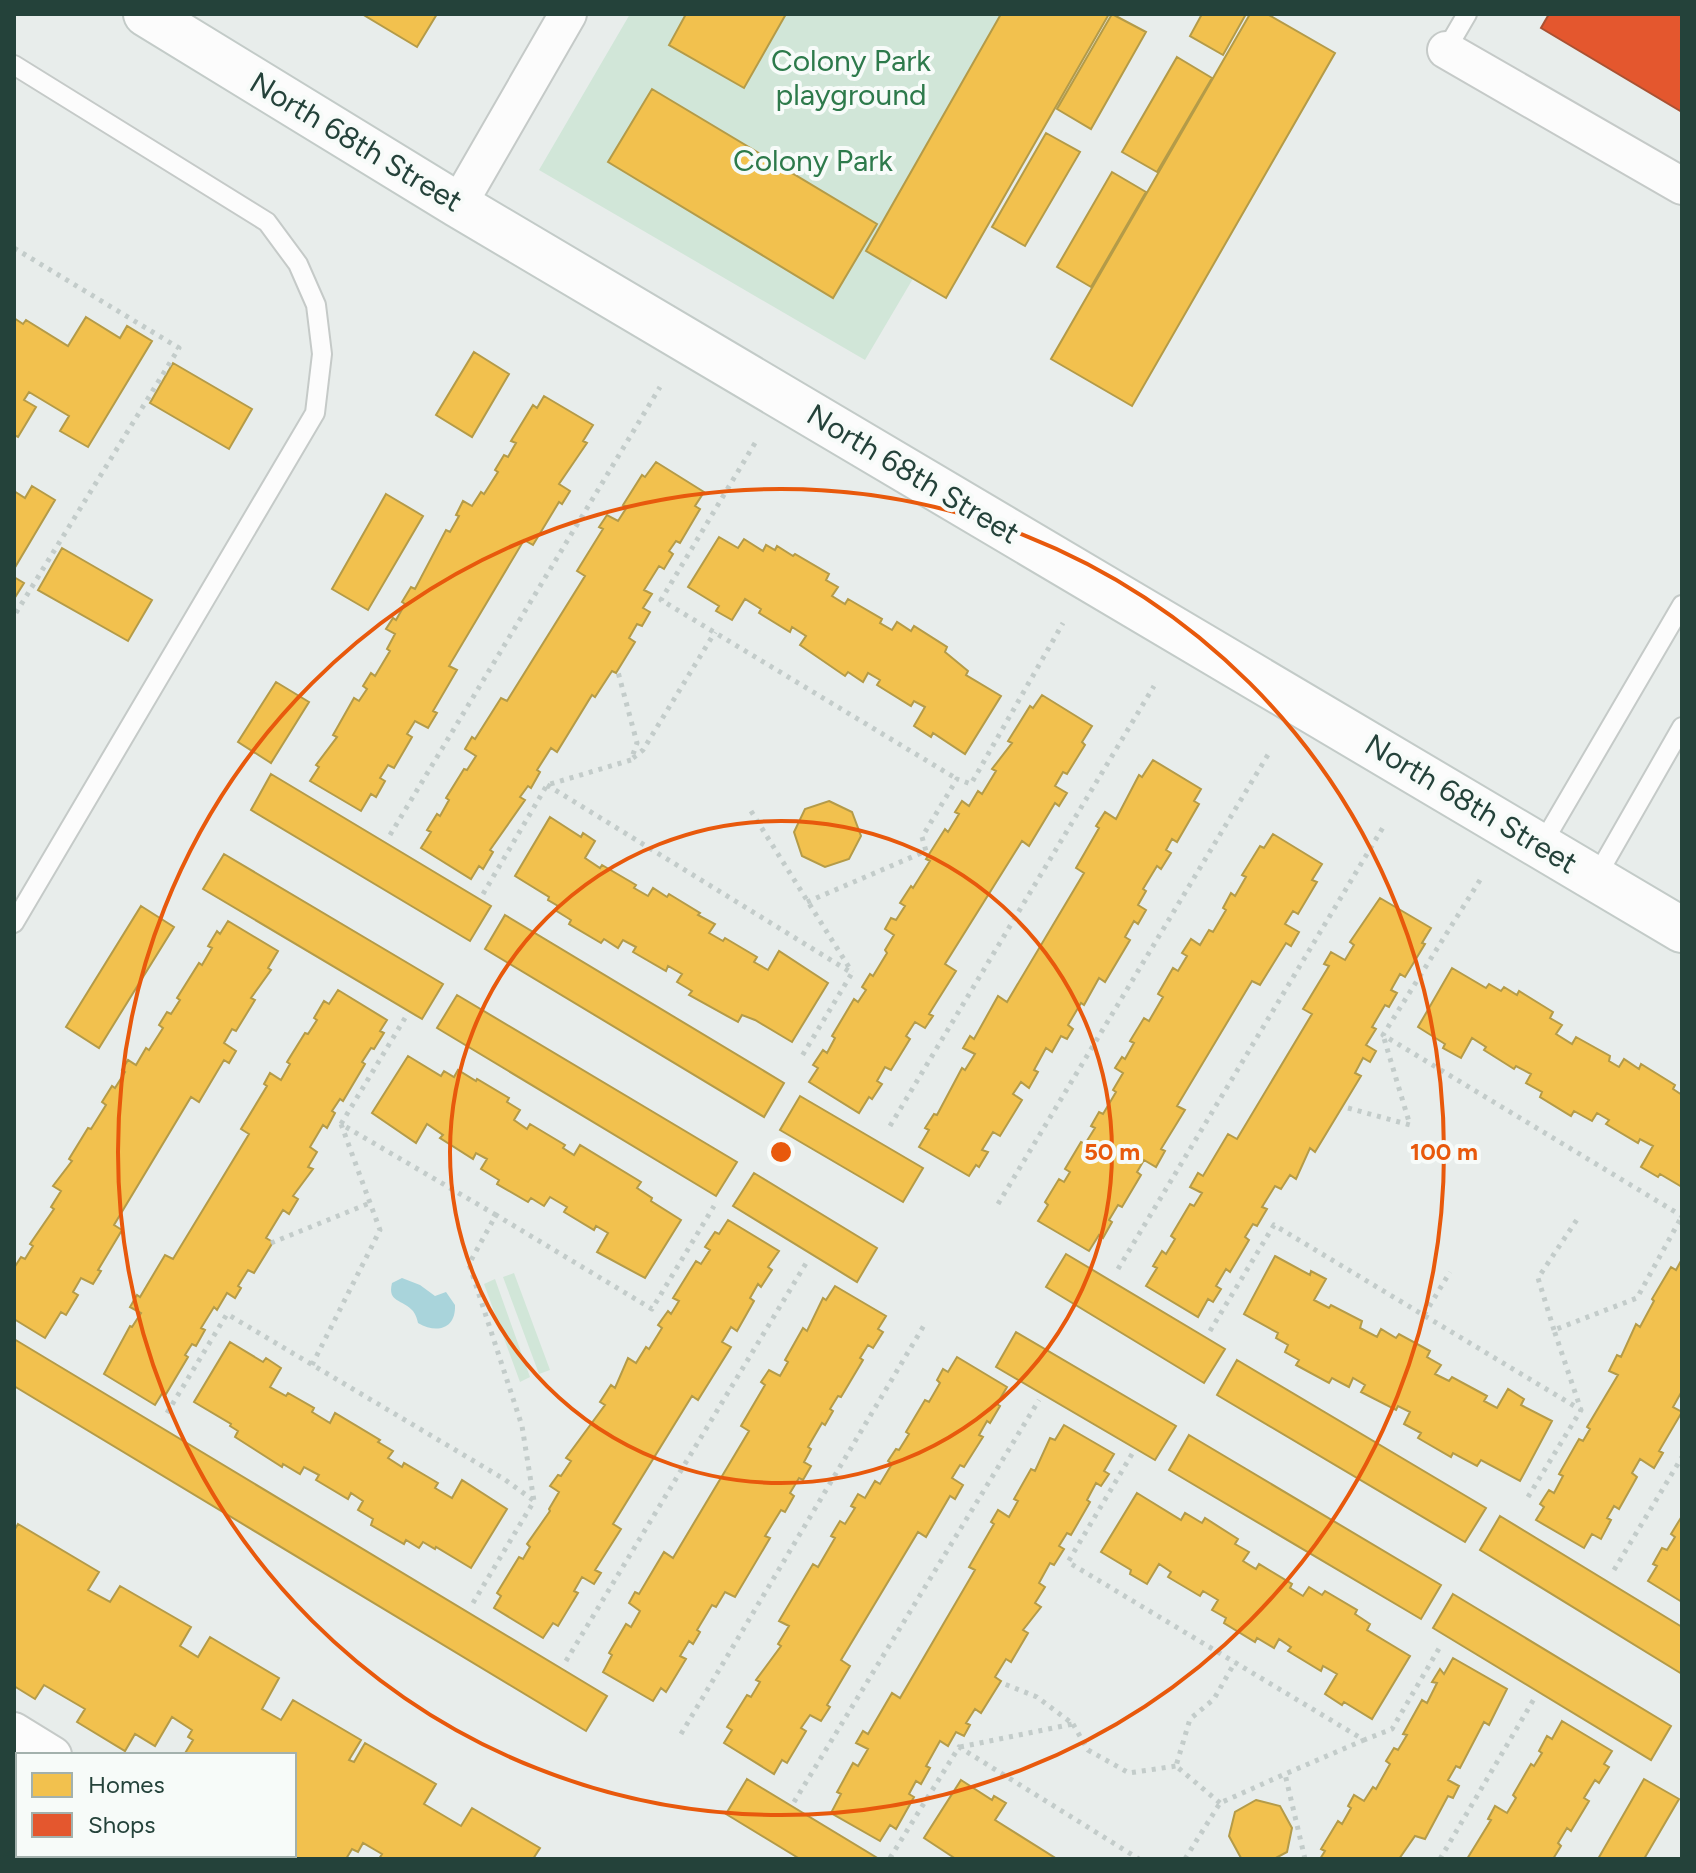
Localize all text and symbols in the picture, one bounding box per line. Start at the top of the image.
park label: Colony Park playground [771,42,931,113]
street label: North 68th Street [243,64,469,220]
park label: Colony Park [733,142,893,179]
street label: North 68th Street [800,396,1026,552]
street label: North 68th Street [1358,726,1584,882]
text: 50 m [1084,1137,1140,1166]
text: 100 m [1410,1137,1478,1166]
centre of rings [767,1138,795,1166]
legend [16,1753,296,1857]
text: Homes [88,1770,165,1799]
text: Shops [88,1810,155,1839]

